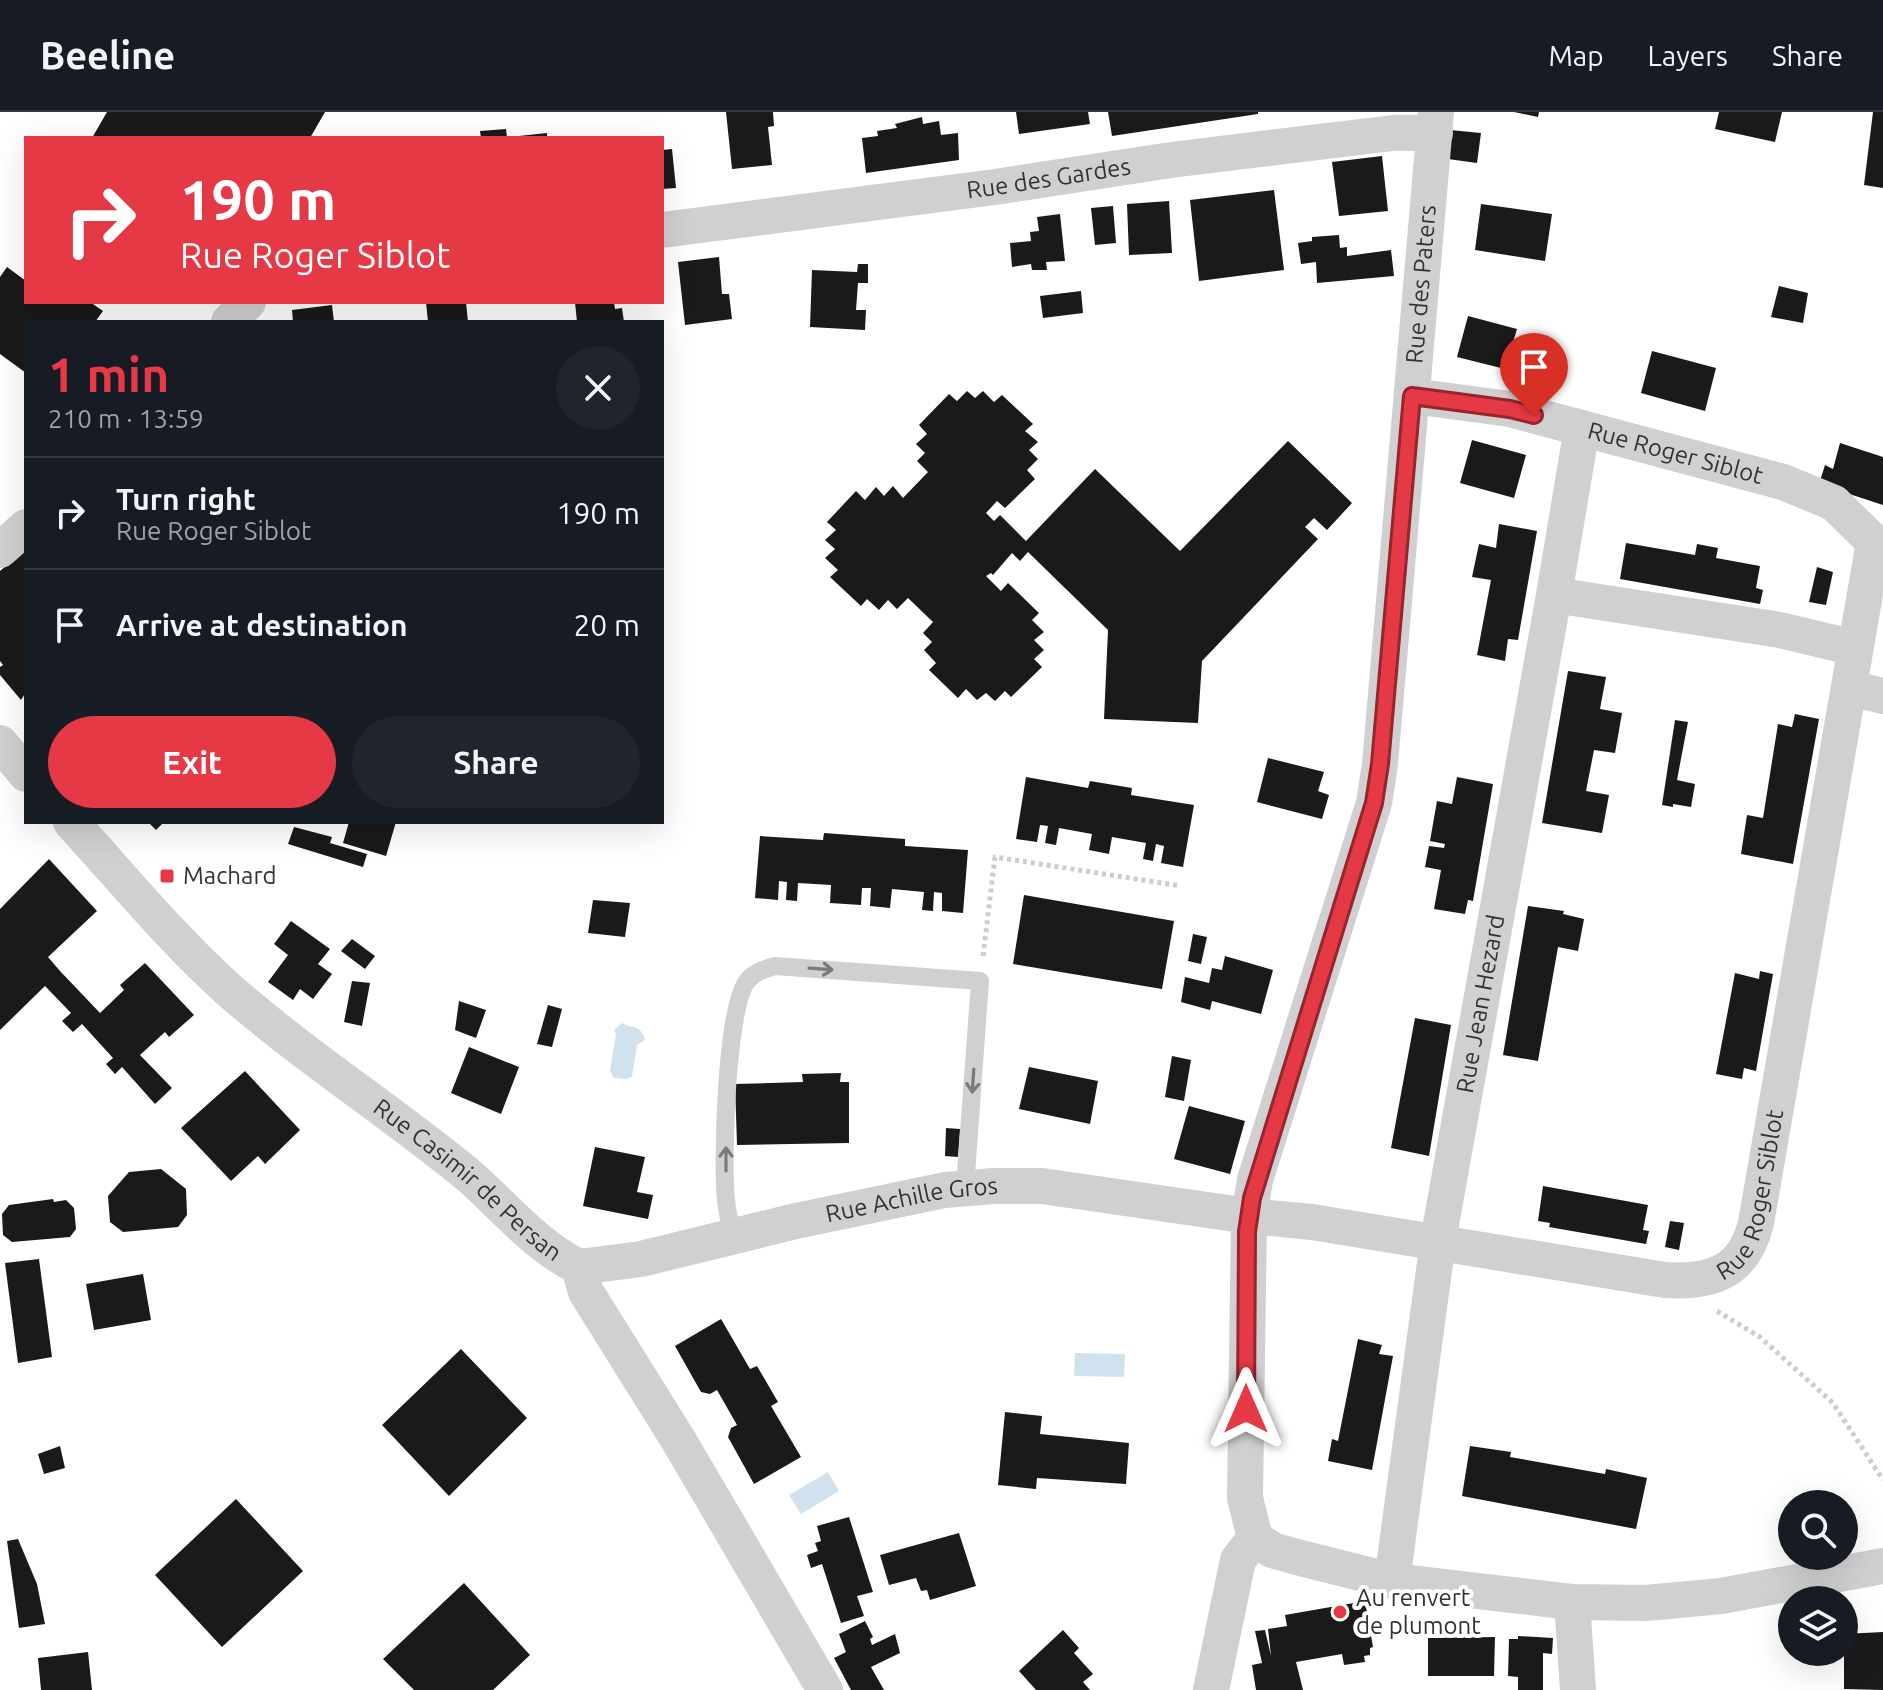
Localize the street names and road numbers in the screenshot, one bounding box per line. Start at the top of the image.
street label: Rue des Gardes [965,152,1132,204]
street label: Rue des Paters [1400,204,1441,365]
street label: Rue Roger Siblot [1585,416,1767,489]
street label: Rue Jean Hezard [1451,913,1509,1095]
street label: Rue Casimir de Persan [369,1093,567,1266]
street label: Rue Roger Siblot [1711,1107,1789,1285]
street label: Rue Achille Gros [823,1172,999,1227]

